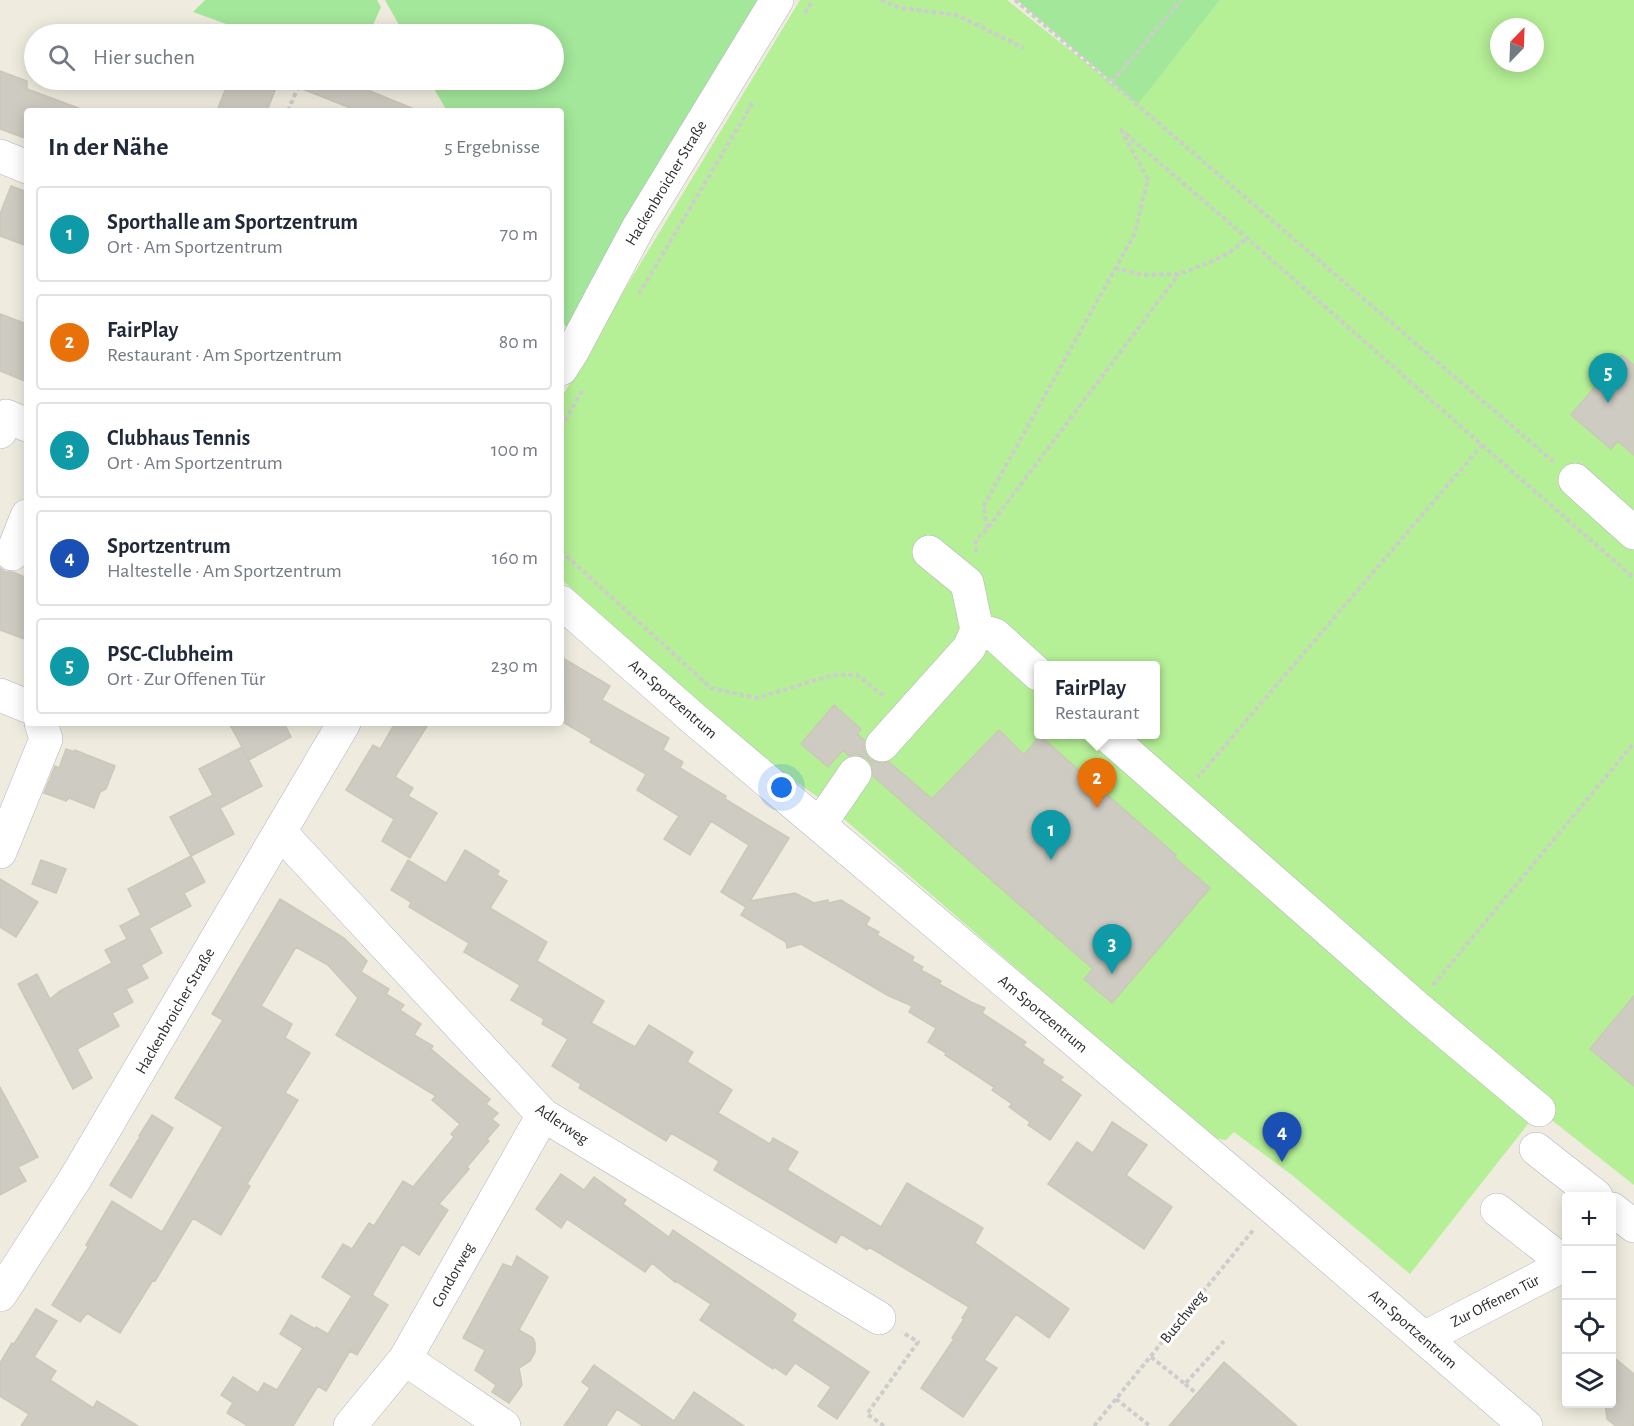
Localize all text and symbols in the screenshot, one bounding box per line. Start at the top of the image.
north arrow [1490,18,1544,72]
search box [24,24,564,90]
icon: search [45,41,78,74]
text: Hier suchen [93,46,195,68]
street label: Hackenbroicher Straße [622,118,710,248]
text: In der Nähe [48,134,168,160]
text: 5 Ergebnisse [444,137,540,157]
text: Sporthalle am Sportzentrum [107,211,358,233]
text: 1 [66,224,73,244]
text: 70 m [500,224,538,244]
text: Ort · Am Sportzentrum [107,237,283,257]
text: FairPlay [107,319,178,341]
text: 2 [65,332,74,352]
text: 80 m [499,332,538,352]
text: Restaurant · Am Sportzentrum [107,345,342,365]
pin: 5 [1588,354,1628,403]
text: Clubhaus Tennis [107,427,250,449]
text: 3 [65,440,74,460]
text: 100 m [491,440,538,460]
text: Ort · Am Sportzentrum [107,453,283,473]
text: Sportzentrum [107,535,231,557]
text: 4 [64,548,75,568]
text: 160 m [492,548,538,568]
text: Haltestelle · Am Sportzentrum [107,561,342,581]
text: PSC-Clubheim [107,643,233,665]
text: 5 [65,656,74,676]
text: 230 m [491,656,538,676]
street label: Am Sportzentrum [626,656,720,742]
popup [1034,661,1160,739]
text: Ort · Zur Offenen Tür [107,669,265,689]
text: FairPlay [1055,677,1126,699]
text: Restaurant [1055,703,1139,723]
pin: 2 [1078,758,1116,808]
your location [767,773,796,802]
pin: 1 [1032,810,1070,860]
pin: 3 [1092,924,1132,974]
street label: Hackenbroicher Straße [132,945,218,1077]
street label: Am Sportzentrum [995,972,1091,1056]
street label: Adlerweg [533,1101,591,1147]
pin: 4 [1262,1112,1302,1162]
map controls [1562,1192,1616,1408]
button: + [1562,1192,1616,1246]
street label: Condorweg [429,1240,477,1310]
button: − [1562,1246,1616,1300]
street label: Zur Offenen Tür [1448,1271,1543,1330]
street label: Am Sportzentrum [1366,1286,1460,1372]
street label: Buschweg [1157,1288,1209,1346]
button: locate [1562,1300,1616,1354]
button: layers [1562,1354,1616,1408]

